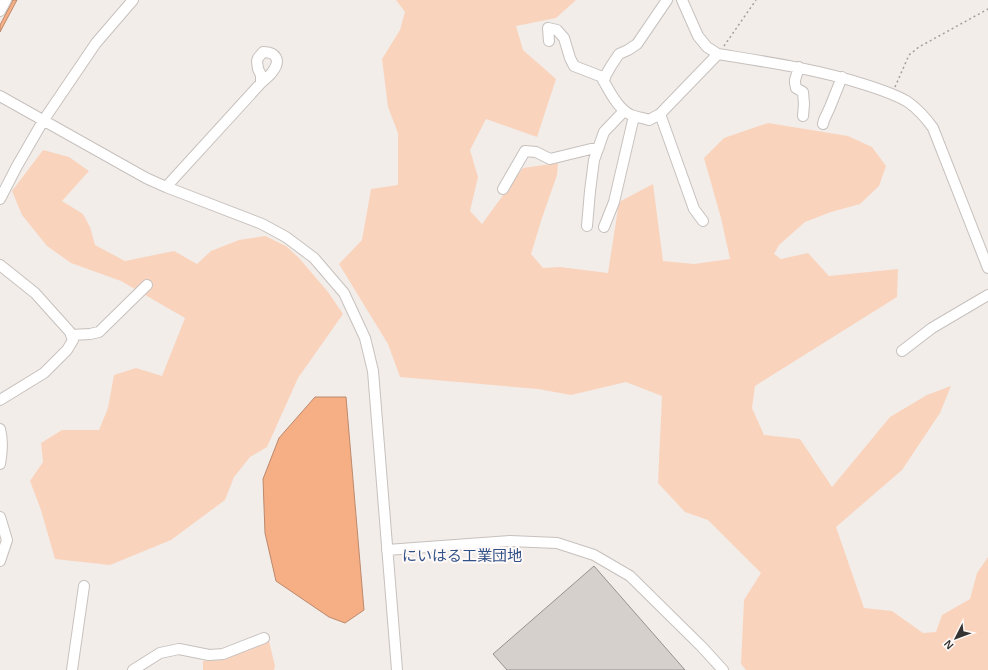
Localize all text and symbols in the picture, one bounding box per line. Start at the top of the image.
district label: にいはる工業団地 [402,547,522,564]
north arrow [936,618,976,658]
text: N [941,638,956,652]

